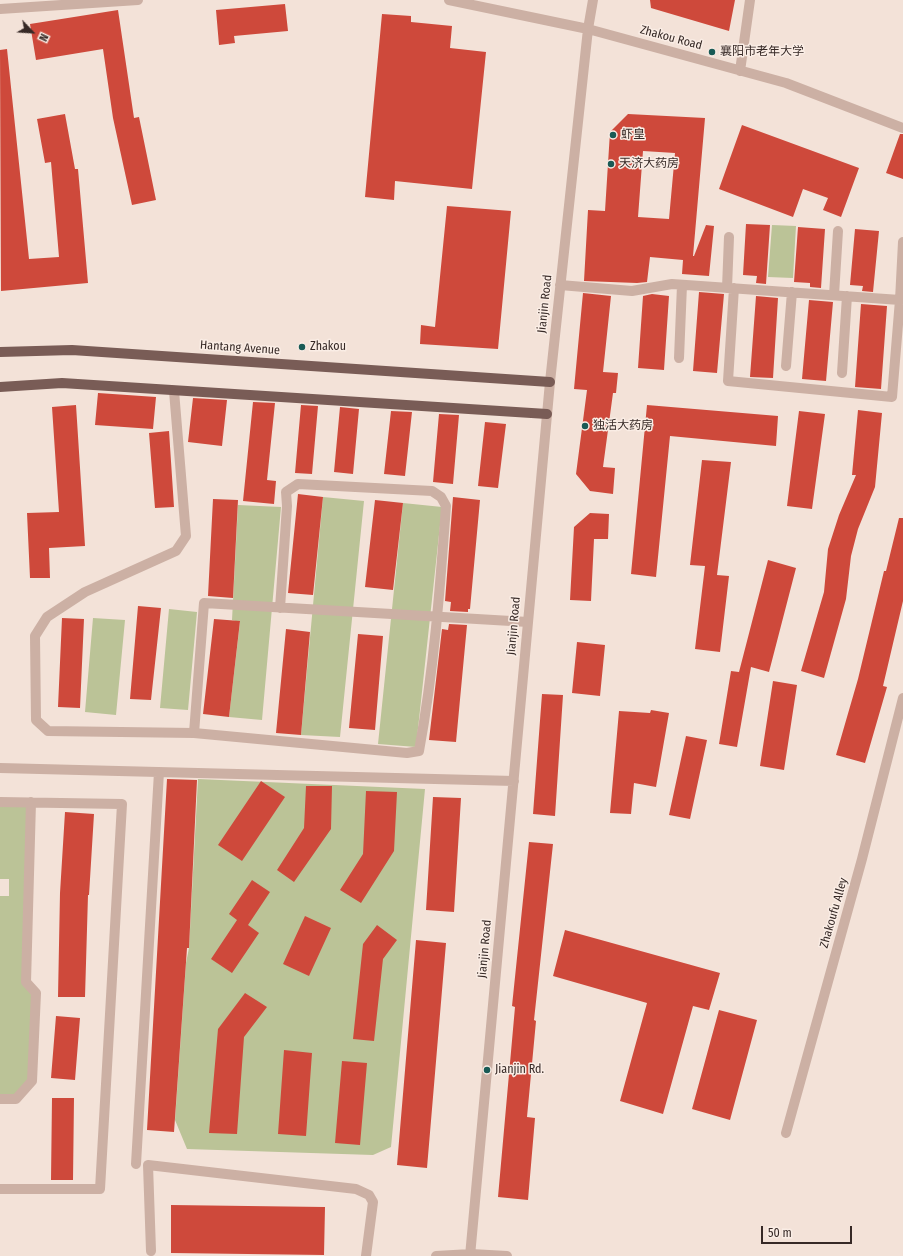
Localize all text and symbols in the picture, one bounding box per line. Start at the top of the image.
north arrow [12,12,52,52]
street label: Zhakou Road [638,23,704,53]
text: N [36,32,51,43]
place label: 襄阳市老年大学 [720,45,804,59]
marker: 襄阳市老年大学 [707,47,717,57]
place label: 虾皇 [621,128,645,142]
marker: 虾皇 [608,130,618,140]
place label: 天济大药房 [619,157,679,171]
marker: 天济大药房 [606,159,616,169]
street label: Jianjin Road [535,274,555,334]
street label: Hantang Avenue [200,338,280,358]
place label: Zhakou [310,340,346,354]
marker: Zhakou [297,342,307,352]
place label: 独活大药房 [593,419,653,433]
marker: 独活大药房 [580,421,590,431]
street label: Jianjin Road [504,596,524,656]
street label: Zhakoufu Alley [817,876,851,950]
street label: Jianjin Road [475,919,495,979]
place label: Jianjin Rd. [495,1063,544,1077]
marker: Jianjin Rd. [482,1065,492,1075]
scale bar [763,1218,854,1244]
text: 50 m [768,1226,792,1240]

